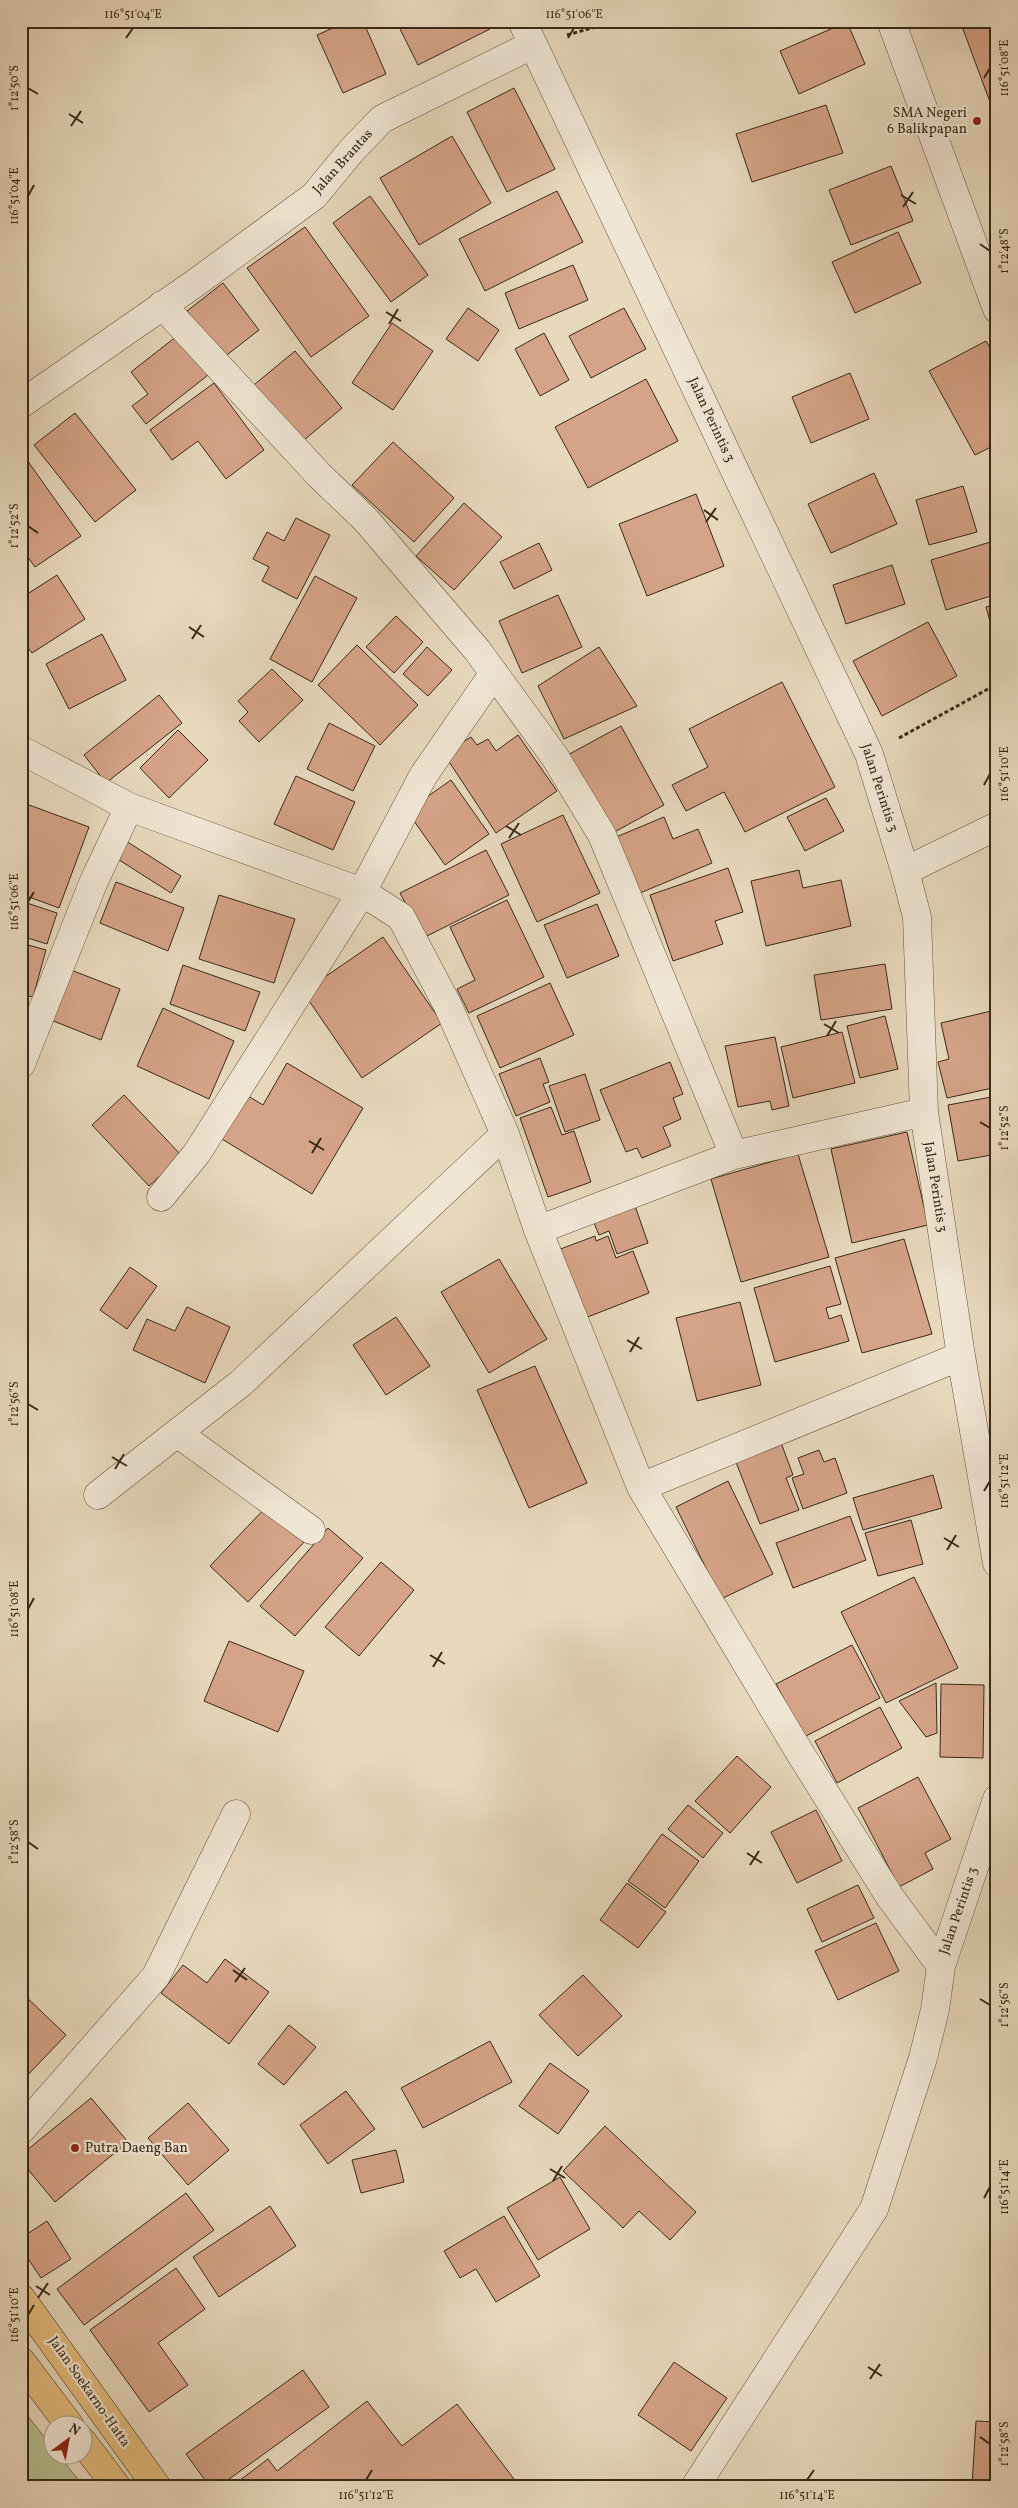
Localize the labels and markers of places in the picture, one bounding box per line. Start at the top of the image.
place label: SMA Negeri 6 Balikpapan [887,104,967,139]
marker: SMA Negeri 6 Balikpapan [971,115,983,127]
place label: Putra Daeng Ban [85,2139,188,2158]
marker: Putra Daeng Ban [69,2142,81,2154]

